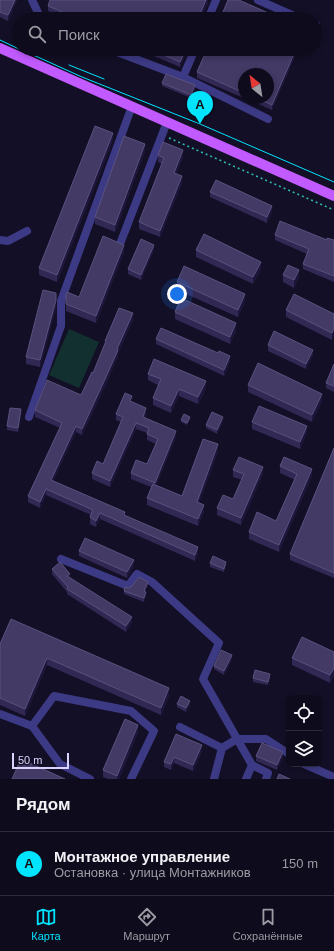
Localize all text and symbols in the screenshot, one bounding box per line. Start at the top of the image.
search box [12,12,322,56]
icon: search [26,23,48,45]
text: Поиск [58,26,100,43]
north arrow [238,68,274,104]
pin: A [187,91,213,124]
your location [167,284,187,304]
map controls [286,695,322,767]
button: locate [286,695,322,731]
button: layers [286,731,322,767]
scale bar [12,751,69,770]
text: 50 m [18,754,42,766]
text: Рядом [16,795,71,814]
text: Монтажное управление [54,848,230,865]
text: A [24,856,34,871]
text: 150 m [282,856,318,871]
text: Остановка · улица Монтажников [54,865,251,880]
tab: Карта [31,906,61,942]
tab: Маршрут [123,906,170,942]
tab: Сохранённые [233,906,303,942]

